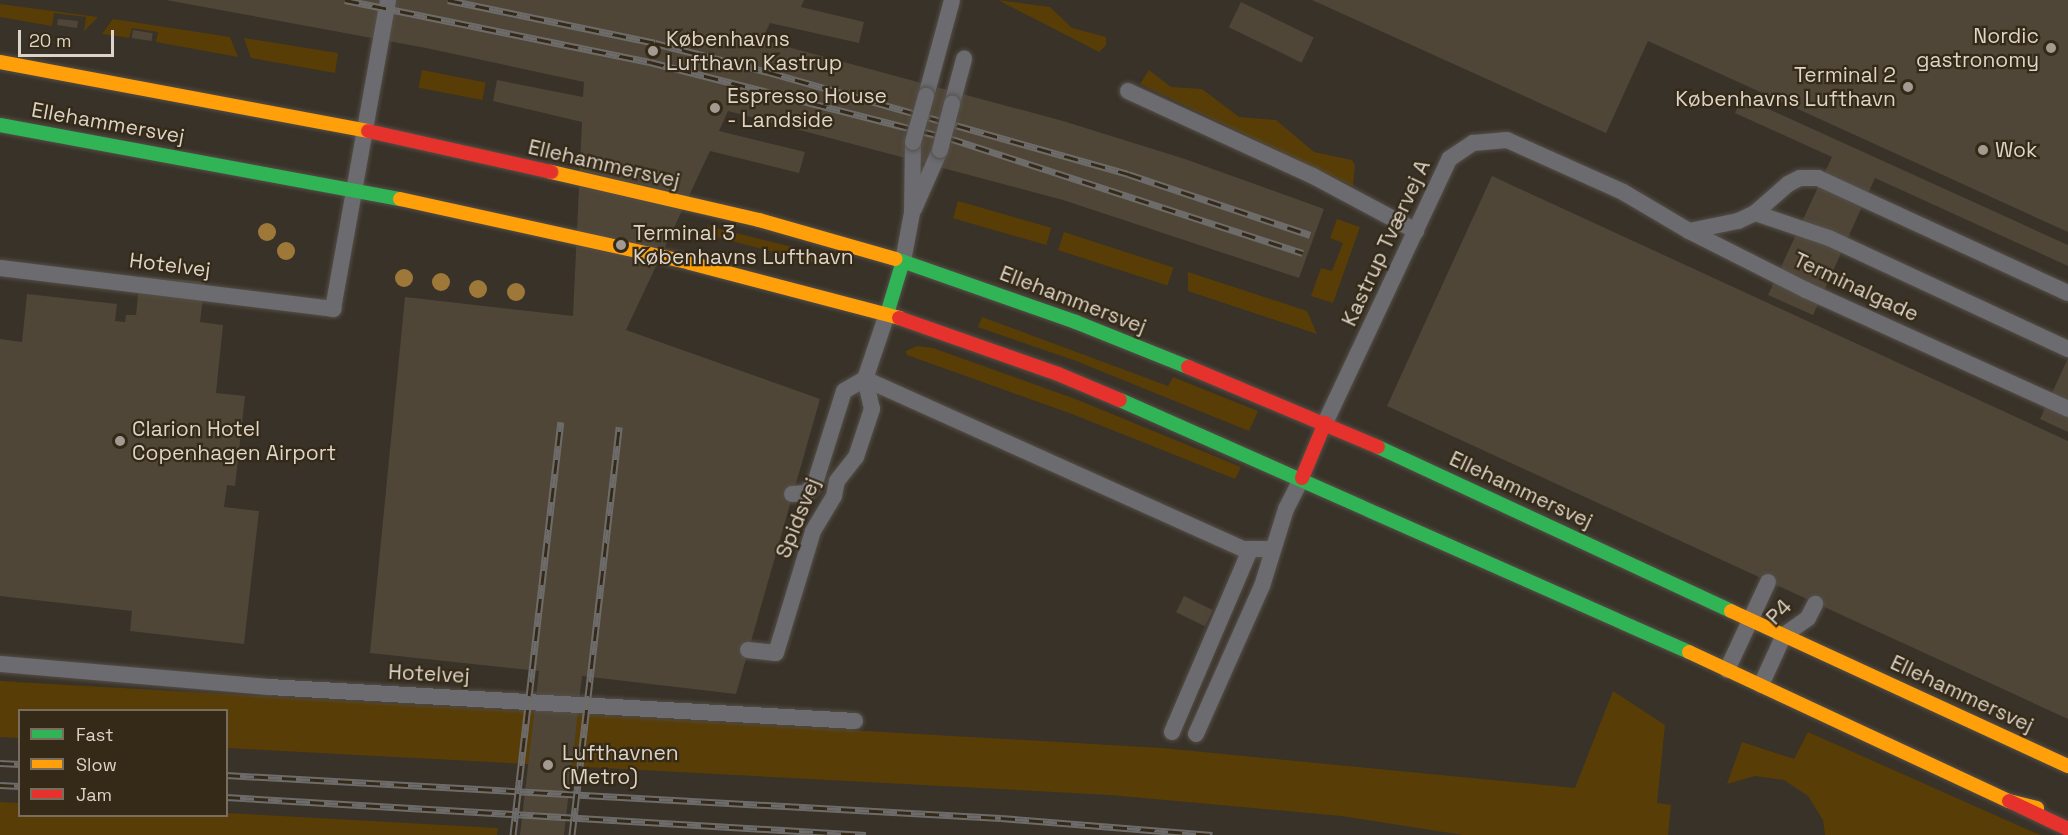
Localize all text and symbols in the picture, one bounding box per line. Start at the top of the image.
scale bar [21,18,117,56]
place label: Nordic gastronomy [1916,23,2039,73]
place label: Københavns Lufthavn Kastrup [666,26,842,76]
text: 20 m [29,29,72,52]
marker: Nordic gastronomy [2044,41,2058,55]
marker: Københavns Lufthavn Kastrup [644,42,662,60]
place label: Terminal 2 Københavns Lufthavn [1675,62,1896,112]
marker: Terminal 2 Københavns Lufthavn [1901,80,1915,94]
place label: Espresso House - Landside [727,83,887,133]
street label: Ellehammersvej [30,97,186,149]
marker: Espresso House - Landside [708,101,722,115]
street label: Ellehammersvej [526,134,682,194]
place label: Wok [1995,137,2037,163]
marker: Wok [1976,143,1990,157]
street label: Kastrup Tværvej A [1336,156,1436,330]
place label: Terminal 3 Københavns Lufthavn [633,220,854,270]
marker: Terminal 3 Københavns Lufthavn [614,238,628,252]
street label: Terminalgade [1789,247,1923,327]
street label: Hotelvej [128,248,212,282]
street label: Ellehammersvej [996,260,1150,340]
place label: Clarion Hotel Copenhagen Airport [132,416,337,466]
marker: Clarion Hotel Copenhagen Airport [113,434,127,448]
street label: Ellehammersvej [1445,446,1597,534]
street label: Spidsvej [771,474,825,562]
street label: P4 [1761,594,1797,630]
street label: Ellehammersvej [1886,650,2038,738]
street label: Hotelvej [388,659,470,689]
legend [18,709,228,817]
text: Fast [76,723,113,746]
place label: Lufthavnen (Metro) [562,740,679,790]
text: Slow [76,753,117,776]
marker: Lufthavnen (Metro) [539,756,557,774]
text: Jam [76,783,112,806]

